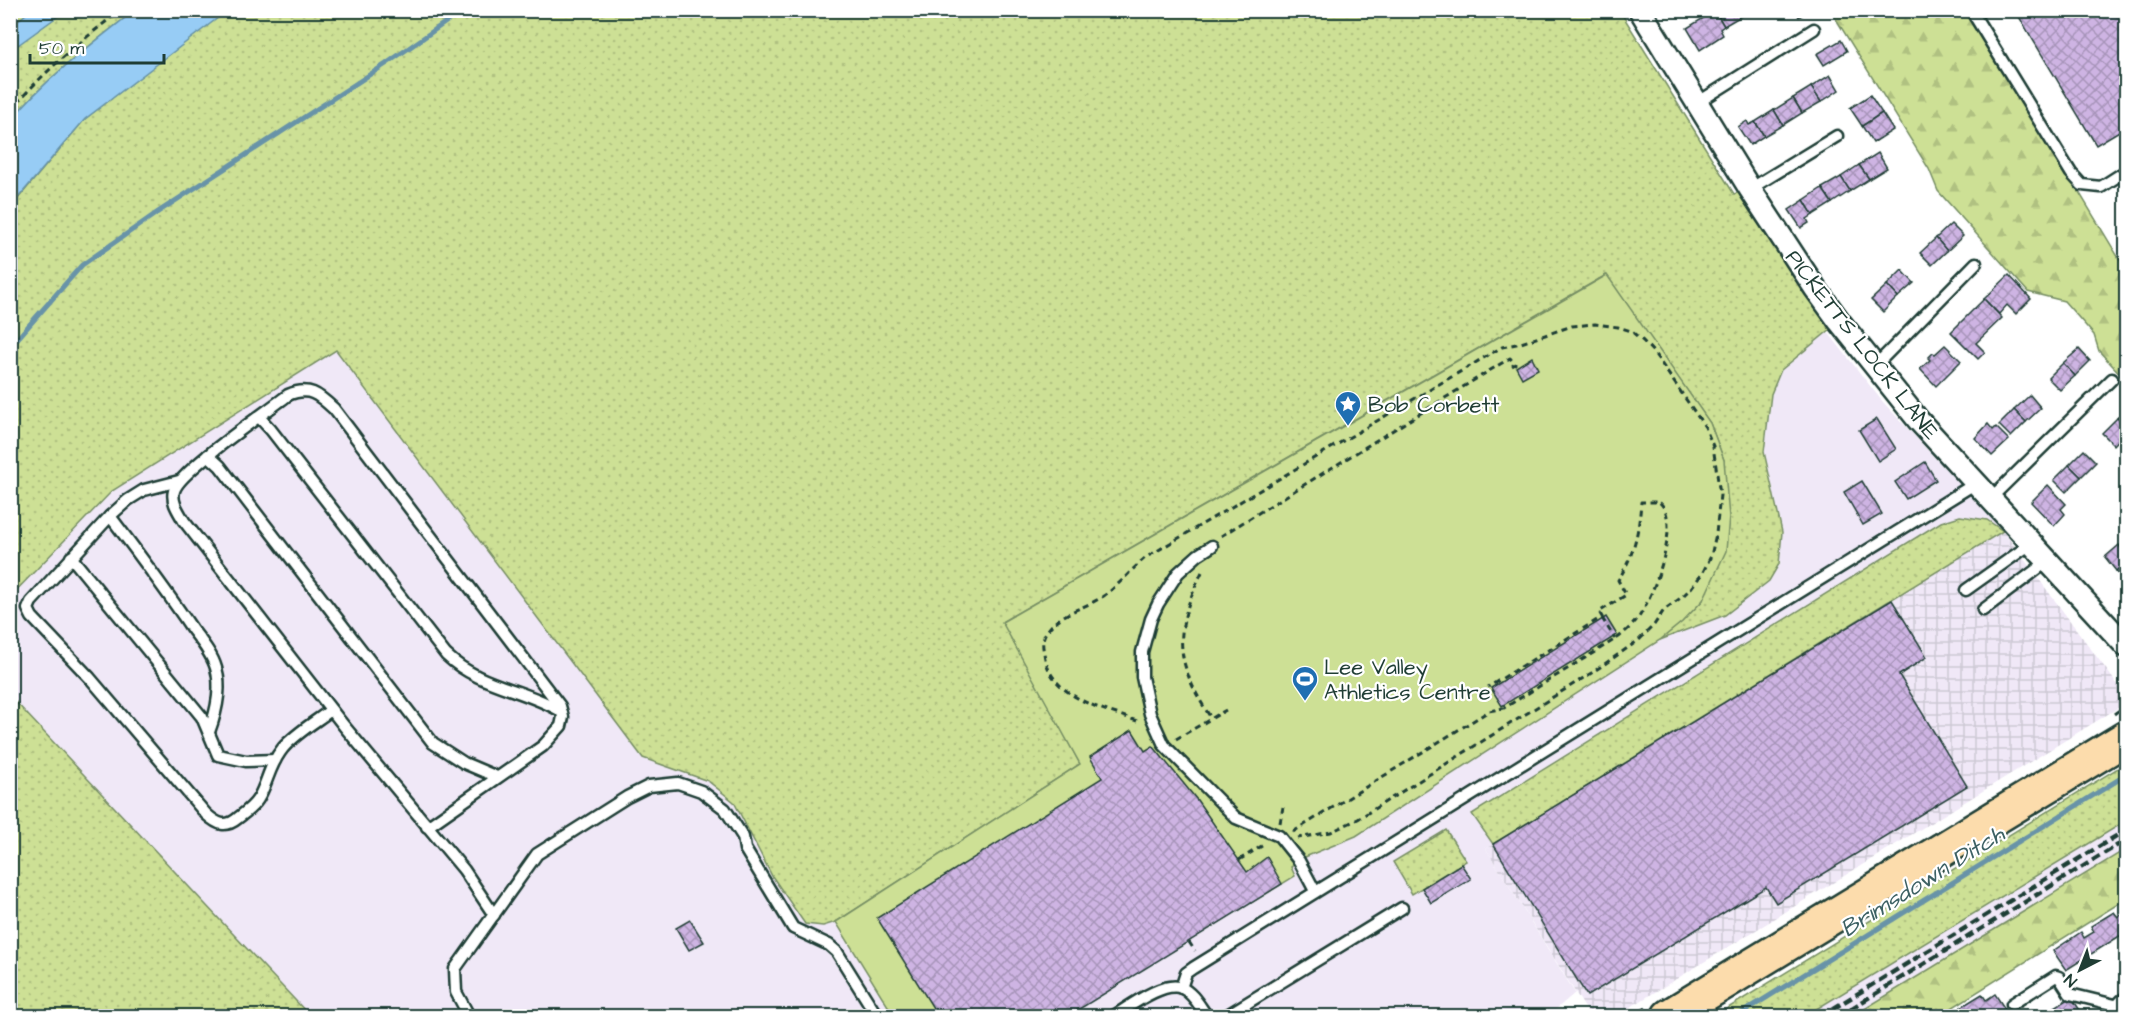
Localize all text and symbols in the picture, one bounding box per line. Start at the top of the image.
scale bar [30,27,164,65]
text: 50 m [39,36,84,61]
street label: PICKETTS LOCK LANE [1778,243,1946,446]
place icon: Bob Corbett [1333,389,1363,427]
place label: Bob Corbett [1368,390,1499,421]
place label: Lee Valley Athletics Centre [1324,652,1491,708]
sports icon: Lee Valley Athletics Centre [1290,664,1320,702]
water label: Brimsdown Ditch [1834,817,2012,946]
north arrow [2050,940,2110,1000]
text: N [2060,969,2082,992]

